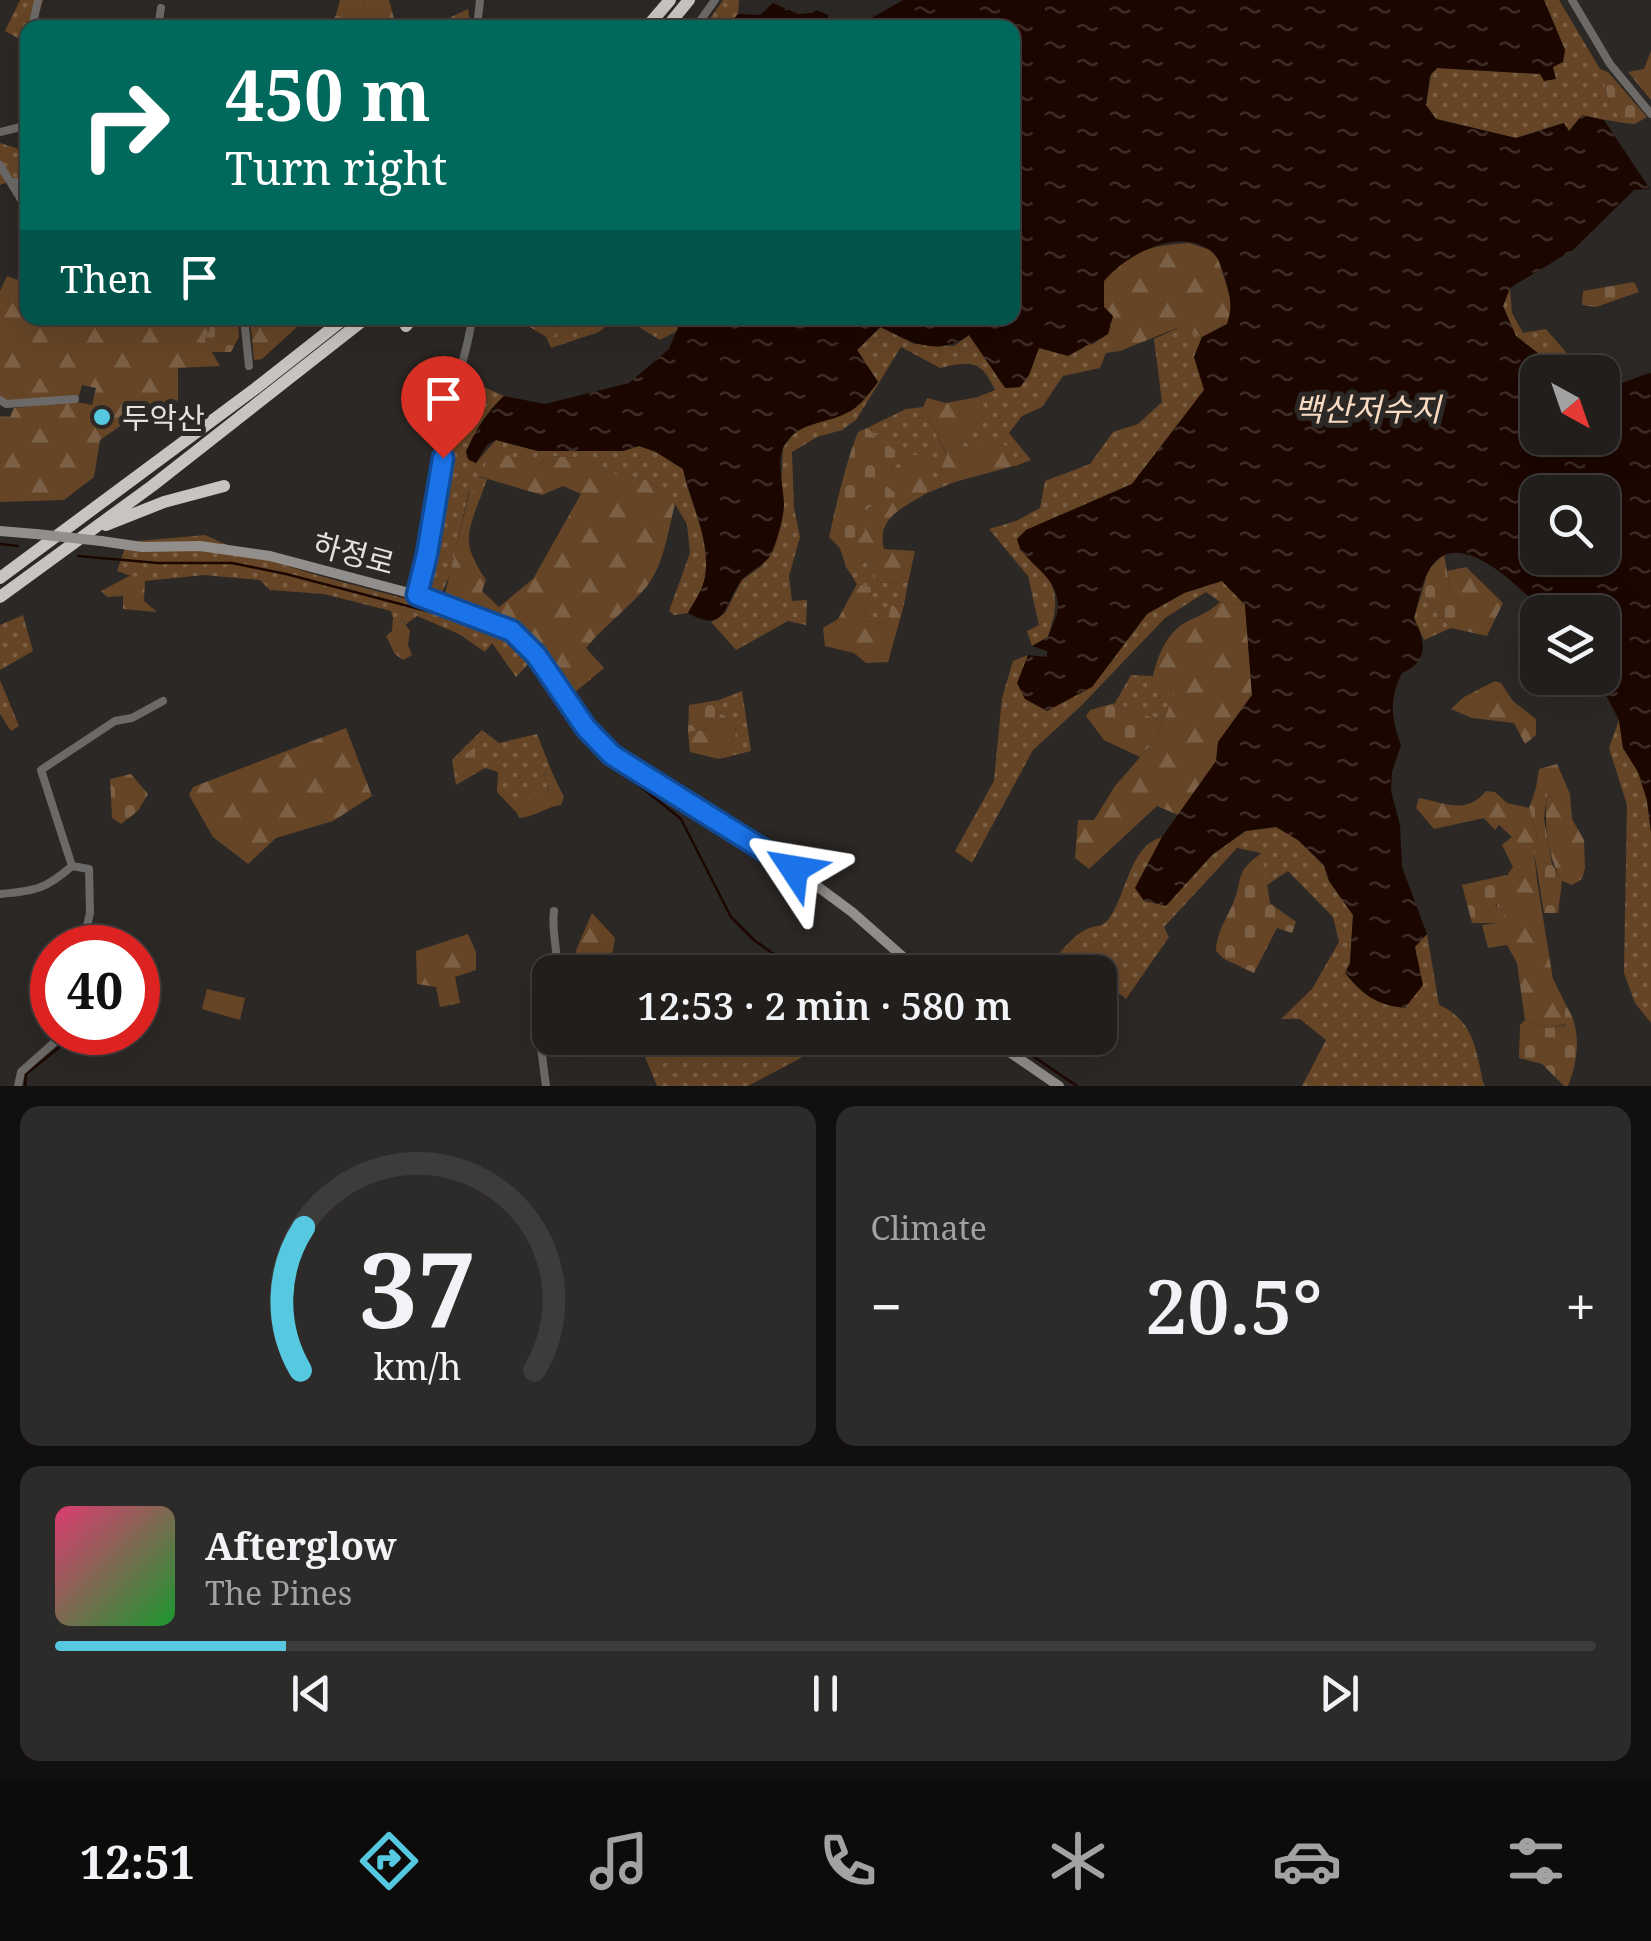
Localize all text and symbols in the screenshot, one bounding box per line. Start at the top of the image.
text: 450 m [225,46,431,142]
icon: right [60,60,190,190]
text: Turn right [225,137,447,198]
icon: arrive [172,250,227,305]
text: Then [60,252,152,304]
north arrow [1520,355,1620,455]
map controls [1520,355,1620,695]
pin [401,356,486,459]
icon: arrive [416,371,471,426]
water label: 백산저수지 [1293,387,1443,430]
place label: 두악산 [122,397,205,438]
marker: 두악산 [91,406,113,428]
button: search [1520,475,1620,575]
street label: 하정로 [309,522,399,584]
button: layers [1520,595,1620,695]
position arrow [742,817,846,921]
speed limit sign: 40 [30,925,160,1055]
text: 12:53 · 2 min · 580 m [637,979,1012,1031]
text: Climate [871,1206,987,1249]
text: 37 [359,1217,477,1358]
text: 20.5° [1145,1254,1323,1356]
text: − [871,1268,902,1343]
text: + [1565,1268,1596,1343]
text: km/h [374,1342,462,1390]
text: Afterglow [205,1519,397,1571]
text: The Pines [205,1571,352,1614]
icon: previous [284,1666,339,1721]
icon: pause [798,1666,853,1721]
icon: next [1312,1666,1367,1721]
icon: directions [354,1826,424,1896]
icon: music [584,1826,654,1896]
icon: phone [813,1826,883,1896]
icon: climate [1043,1826,1113,1896]
icon: car [1272,1826,1342,1896]
icon: filters [1501,1826,1571,1896]
text: 12:51 [80,1831,195,1892]

